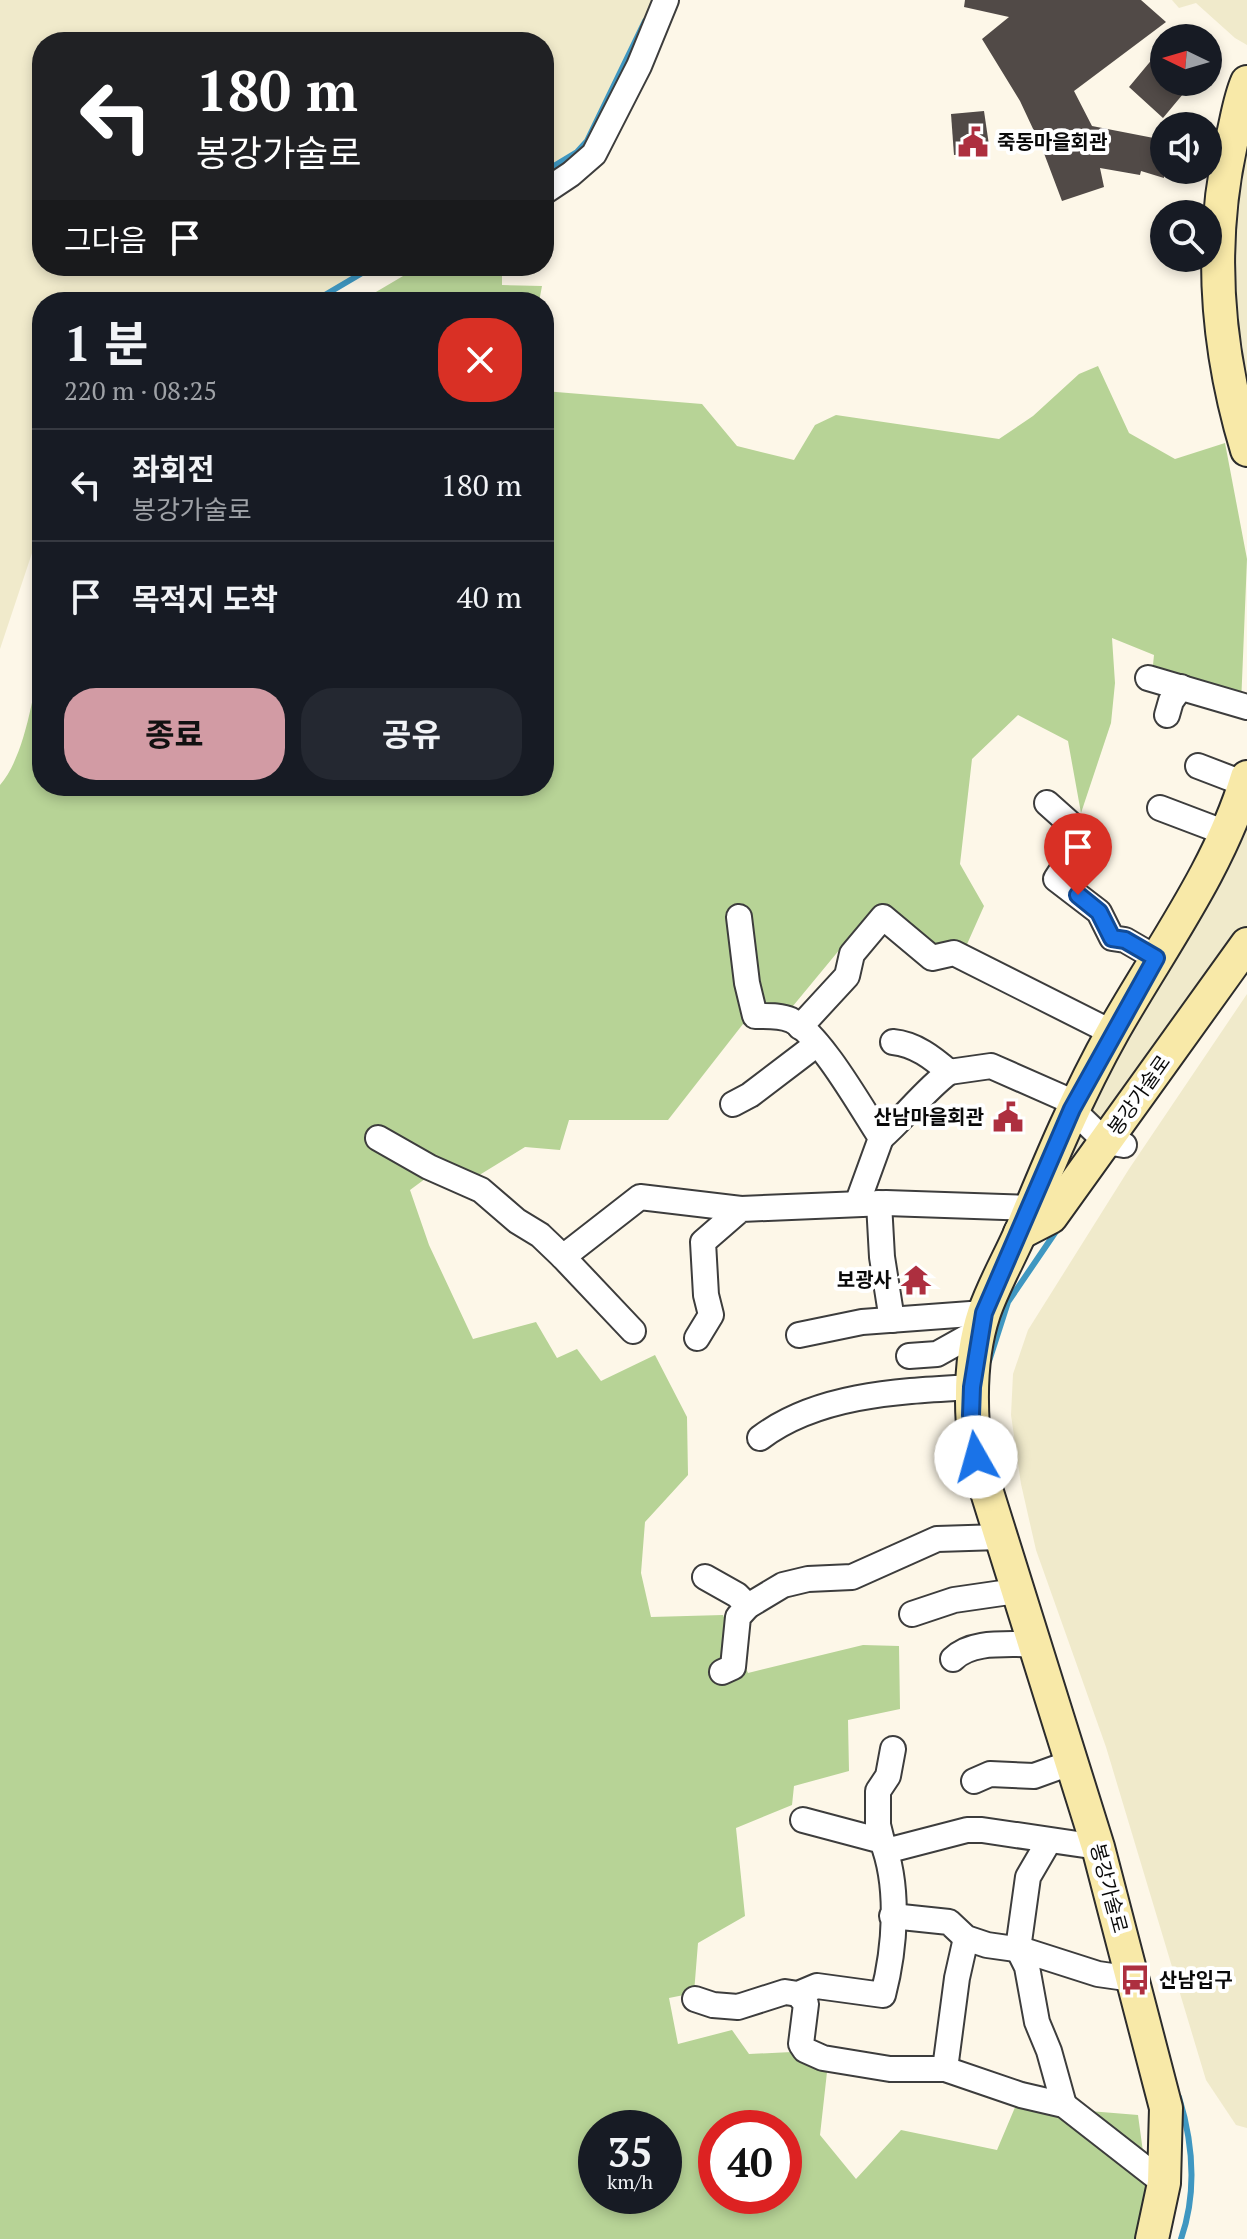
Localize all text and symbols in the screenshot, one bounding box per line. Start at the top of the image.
north arrow [1150,24,1222,96]
map controls [1150,24,1222,272]
text: 180 m [196,53,358,127]
icon: left [64,64,168,168]
button: sound [1150,112,1222,184]
public building icon: 죽동마을회관 [956,125,990,159]
place label: 죽동마을회관 [997,128,1108,155]
text: 봉강가술로 [196,129,362,176]
button: search [1150,200,1222,272]
icon: arrive [163,216,207,260]
text: 그다음 [64,220,147,260]
text: 1 분 [64,311,148,375]
button: close [438,318,522,402]
text: 220 m · 08:25 [64,373,217,407]
text: 좌회전 [132,449,215,489]
icon: left [64,463,108,507]
text: 180 m [441,465,522,505]
text: 봉강가술로 [132,492,252,526]
icon: arrive [64,575,108,619]
text: 40 m [457,577,522,617]
text: 목적지 도착 [132,579,278,619]
button: 종료 [64,688,285,780]
button: 공유 [301,688,522,780]
pin [1044,813,1112,895]
icon: arrive [1056,825,1100,869]
street label: 봉강가술로 [1101,1049,1176,1140]
public building icon: 산남마을회관 [991,1100,1025,1134]
place label: 산남마을회관 [874,1103,985,1130]
temple icon: 보광사 [899,1263,933,1297]
place label: 보광사 [837,1266,892,1293]
position arrow [934,1415,1018,1499]
street label: 봉강가술로 [1085,1840,1134,1936]
bus stop icon: 산남입구 [1118,1963,1152,1997]
place label: 산남입구 [1159,1966,1233,1993]
speed limit sign: 40 [698,2110,802,2214]
text: 35 [607,2125,653,2178]
text: km/h [607,2168,653,2195]

